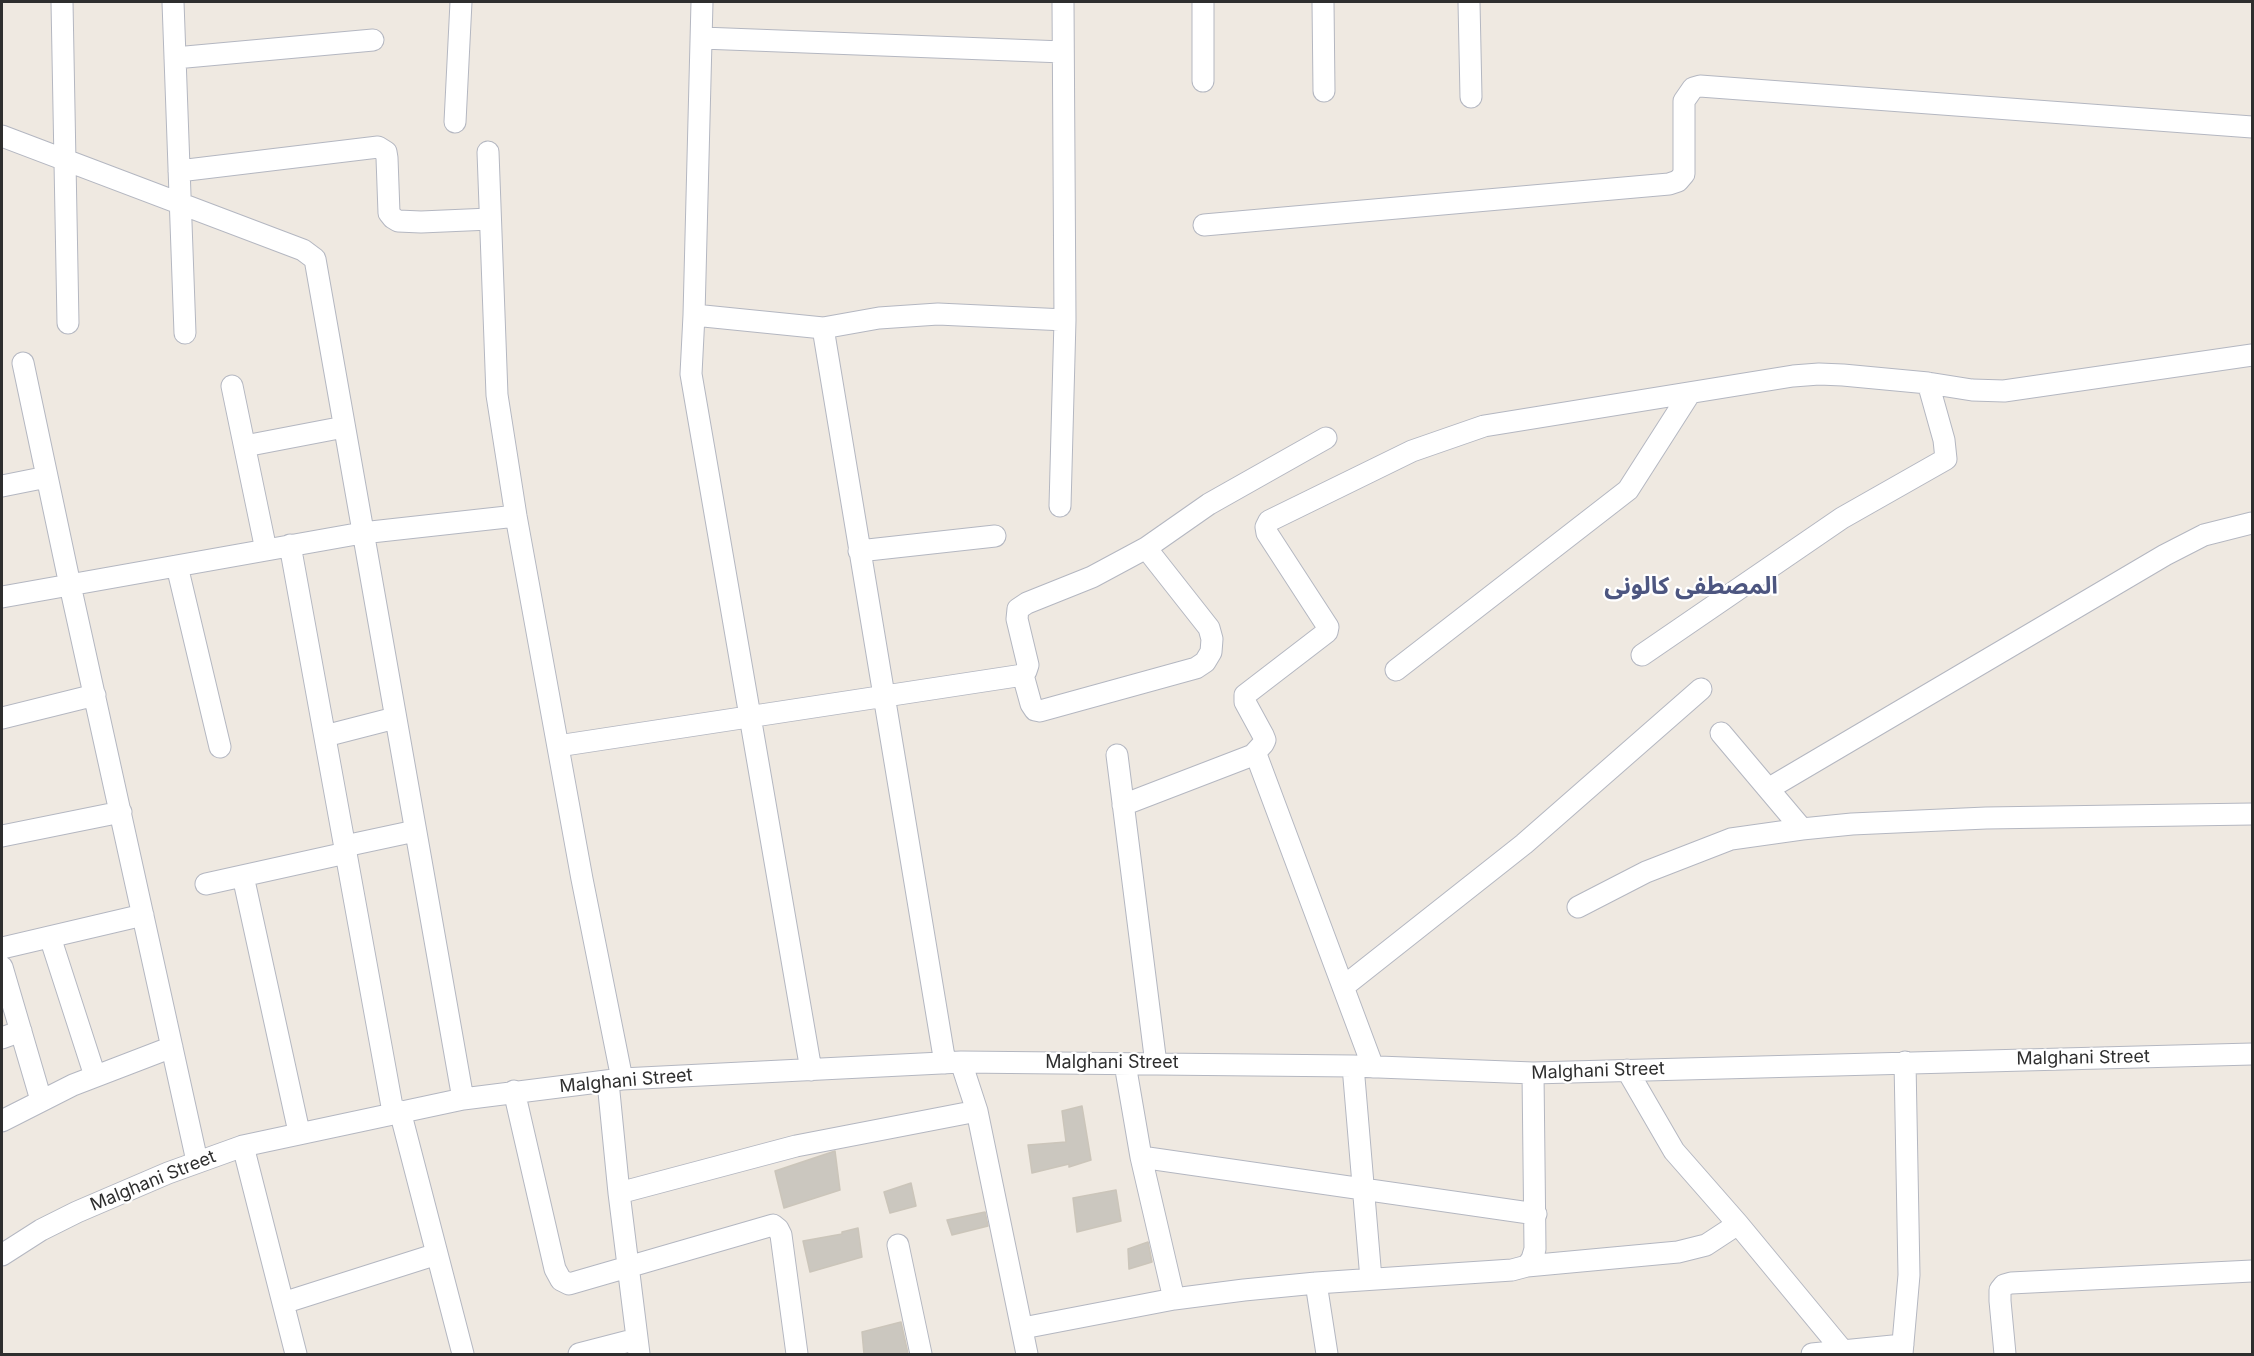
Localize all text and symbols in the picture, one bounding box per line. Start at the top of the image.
district label: المصطفی کالونی [1604,573,1778,601]
street label: Malghani Street [2016,1046,2150,1070]
street label: Malghani Street [1045,1052,1179,1074]
street label: Malghani Street [1531,1058,1665,1084]
street label: Malghani Street [559,1064,693,1098]
street label: Malghani Street [87,1146,219,1216]

